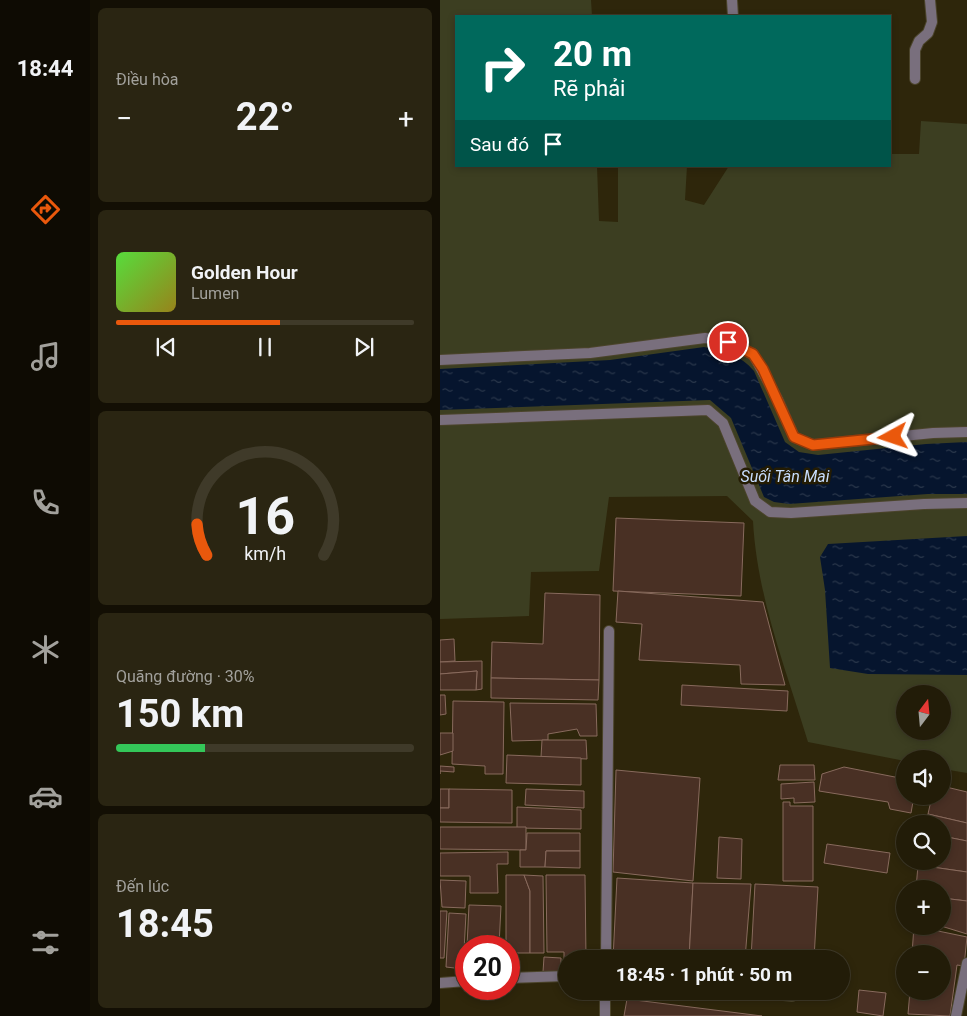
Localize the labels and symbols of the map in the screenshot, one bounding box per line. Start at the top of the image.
pin [707,321,749,363]
position arrow [866,410,918,462]
water label: Suối Tân Mai [740,467,830,486]
north arrow [896,685,951,740]
speed limit sign: 20 [455,935,520,1000]

